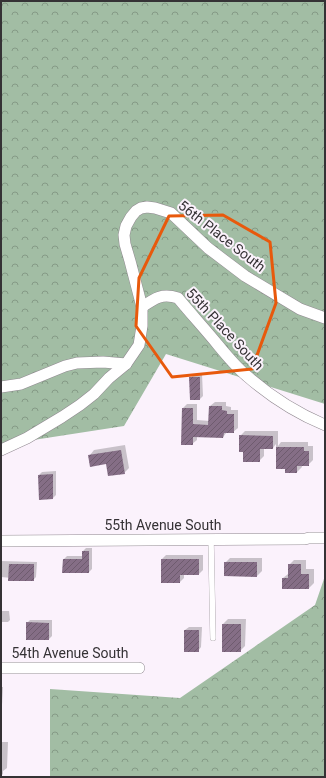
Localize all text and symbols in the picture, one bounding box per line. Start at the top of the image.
street label: 56th Place South [175,197,269,275]
street label: 55th Place South [183,285,267,373]
street label: 55th Avenue South [104,517,222,533]
street label: 54th Avenue South [11,645,129,661]

